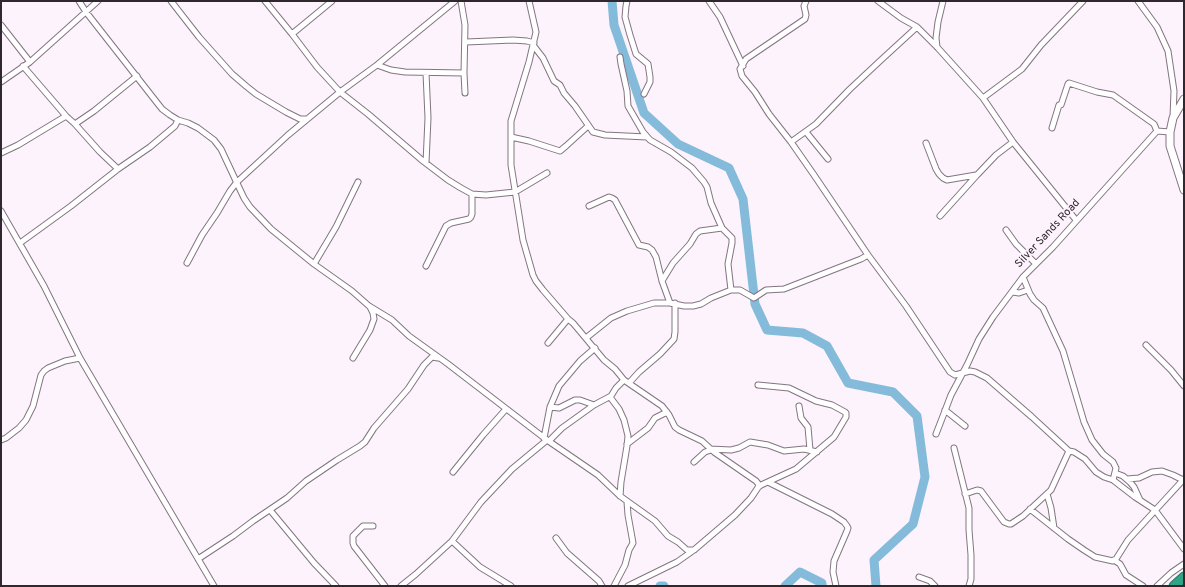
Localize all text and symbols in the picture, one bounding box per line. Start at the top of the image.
street label: Silver Sands Road [1013,197,1083,271]

